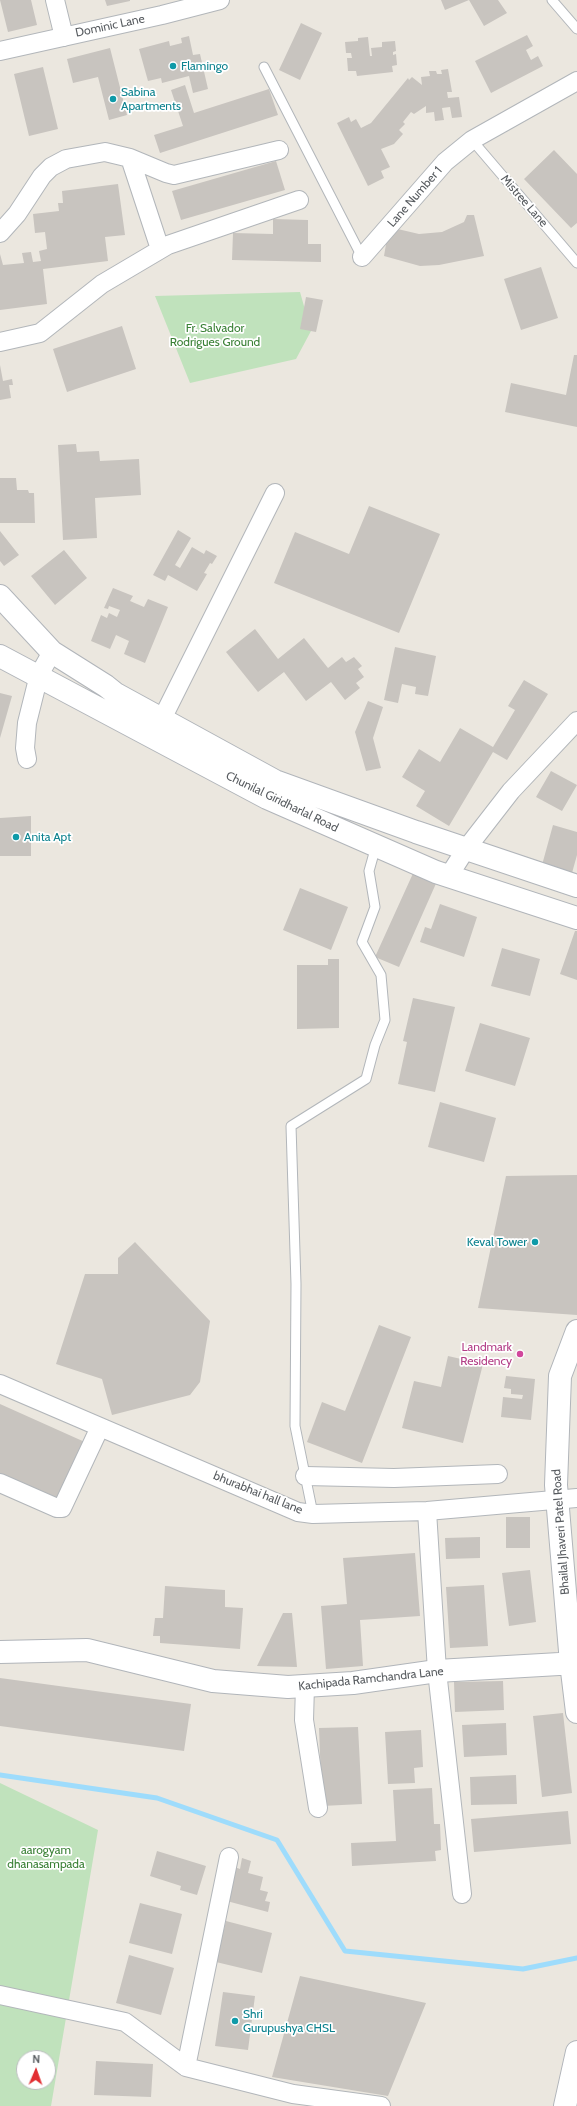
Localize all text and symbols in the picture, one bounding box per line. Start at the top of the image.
street label: Dominic Lane [74,12,146,40]
place label: Flamingo [181,59,228,73]
marker: Flamingo [168,61,178,71]
place label: Sabina Apartments [121,85,181,113]
marker: Sabina Apartments [108,94,118,104]
street label: Lane Number 1 [385,164,445,230]
street label: Mistree Lane [497,172,551,230]
park label: Fr. Salvador Rodrigues Ground [170,321,260,349]
street label: Chunilal Giridharlal Road [223,769,341,835]
place label: Anita Apt [24,830,71,844]
marker: Anita Apt [11,832,21,842]
place label: Keval Tower [467,1235,527,1249]
marker: Keval Tower [530,1237,540,1247]
place label: Landmark Residency [460,1340,512,1368]
marker: Landmark Residency [515,1349,525,1359]
street label: bhurabhai hall lane [211,1469,305,1517]
street label: Bhailal Jhaveri Patel Road [549,1469,573,1595]
street label: Kachipada Ramchandra Lane [298,1664,444,1694]
park label: aarogyam dhanasampada [7,1843,85,1871]
place label: Shri Gurupushya CHSL [243,2007,335,2035]
marker: Shri Gurupushya CHSL [230,2016,240,2026]
north arrow [16,2050,56,2090]
text: N [32,2052,41,2066]

